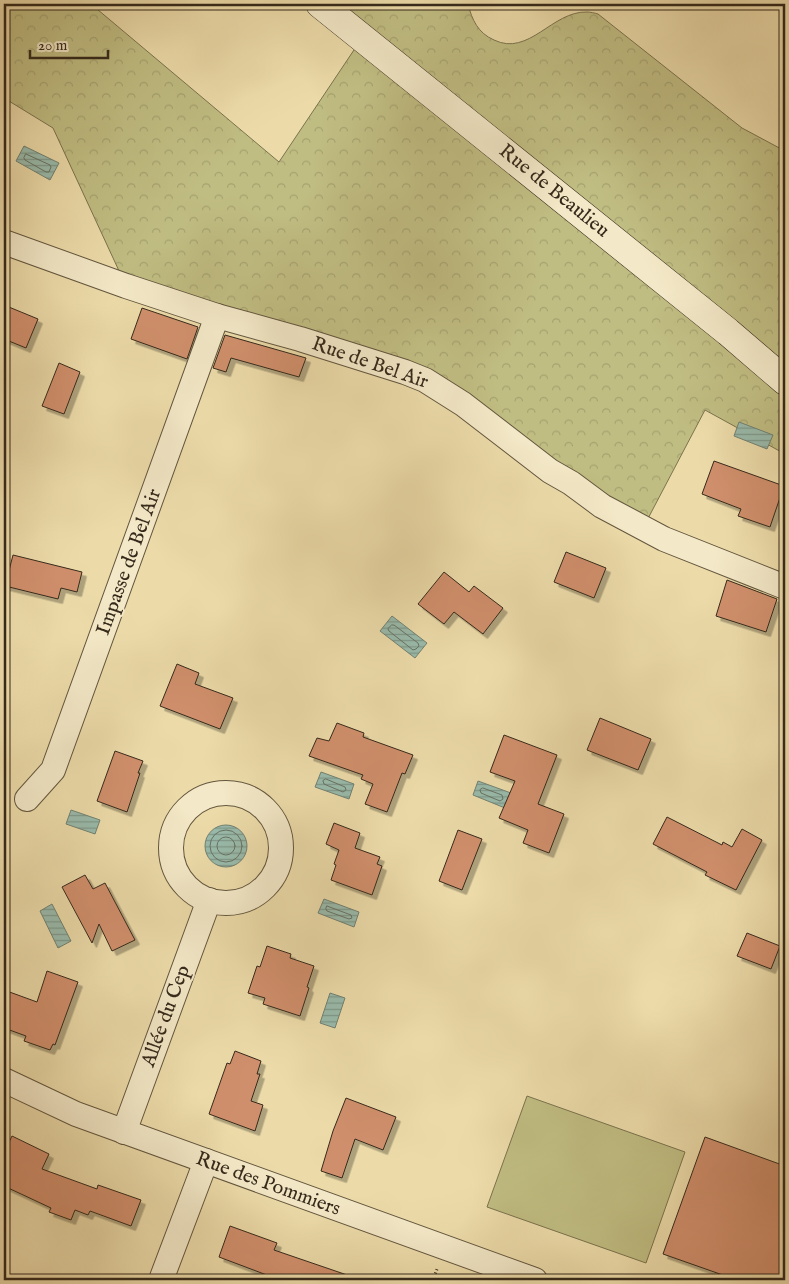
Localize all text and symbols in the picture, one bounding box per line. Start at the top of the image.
scale bar [30,28,108,60]
text: 20 m [38,36,68,55]
street label: Rue de Beaulieu [494,139,614,243]
street label: Rue de Bel Air [308,331,432,395]
street label: Impasse de Bel Air [91,485,167,639]
street label: Allée du Cep [136,961,196,1071]
street label: Rue des Pommiers [192,1146,344,1222]

